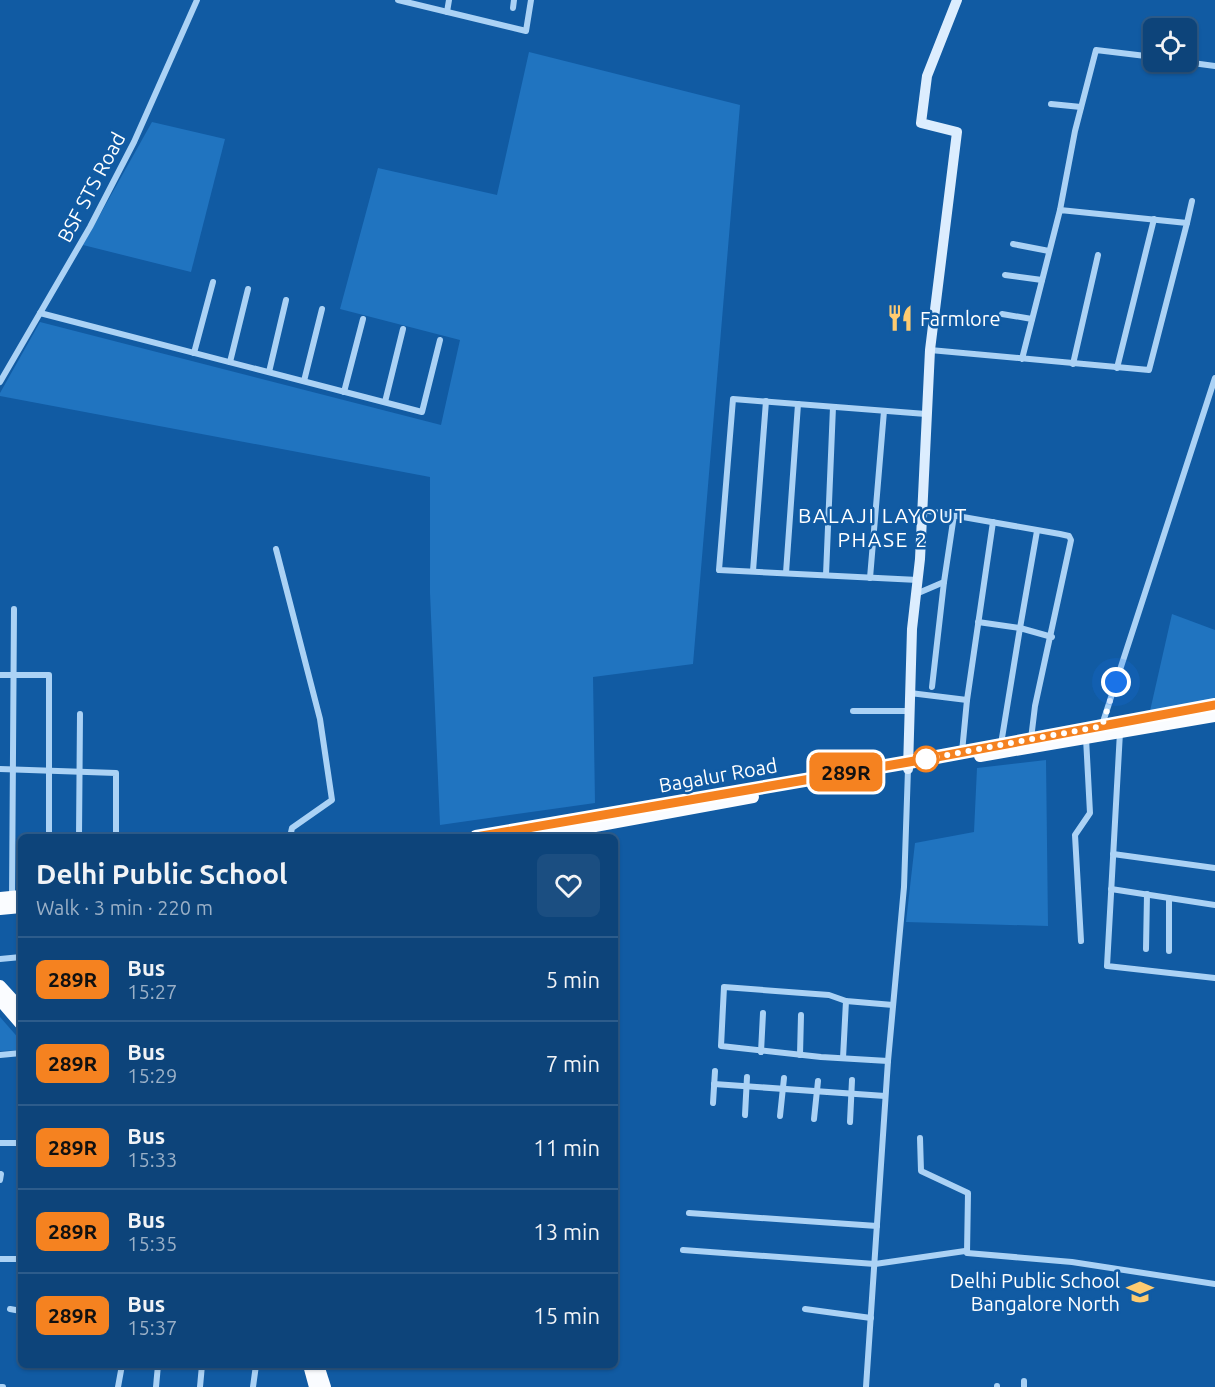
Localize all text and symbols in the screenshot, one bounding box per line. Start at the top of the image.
map controls [1143,18,1197,72]
button: locate [1143,18,1197,72]
street label: BSF STS Road [52,128,130,246]
restaurant icon: Farmlore [885,303,915,333]
place label: Farmlore [920,307,1000,330]
district label: BALAJI LAYOUT PHASE 2 [798,503,968,551]
your location [1101,667,1131,697]
unlabelled marker [913,746,939,772]
line badge: 289R [804,752,888,792]
street label: Bagalur Road [657,753,779,797]
text: 289R [821,760,871,784]
button: heart [537,854,600,917]
text: Delhi Public School [36,858,288,889]
text: Walk · 3 min · 220 m [36,896,213,919]
text: Bus [127,955,165,980]
text: 289R [48,967,97,991]
text: 5 min [546,967,600,992]
text: 15:27 [127,980,177,1003]
text: Bus [127,1039,165,1064]
text: 289R [48,1051,97,1075]
text: 7 min [546,1051,600,1076]
text: 15:29 [127,1064,177,1087]
text: Bus [127,1123,165,1148]
text: 289R [48,1135,97,1159]
text: 11 min [533,1135,600,1160]
text: 15:33 [127,1148,177,1171]
text: Bus [127,1207,165,1232]
text: 289R [48,1219,97,1243]
text: 13 min [533,1219,600,1244]
text: 15:35 [127,1232,177,1255]
place label: Delhi Public School Bangalore North [950,1269,1120,1315]
school or university icon: Delhi Public School Bangalore North [1125,1277,1155,1307]
text: Bus [127,1291,165,1316]
text: 289R [48,1303,97,1327]
text: 15 min [533,1303,600,1328]
text: 15:37 [127,1316,177,1339]

